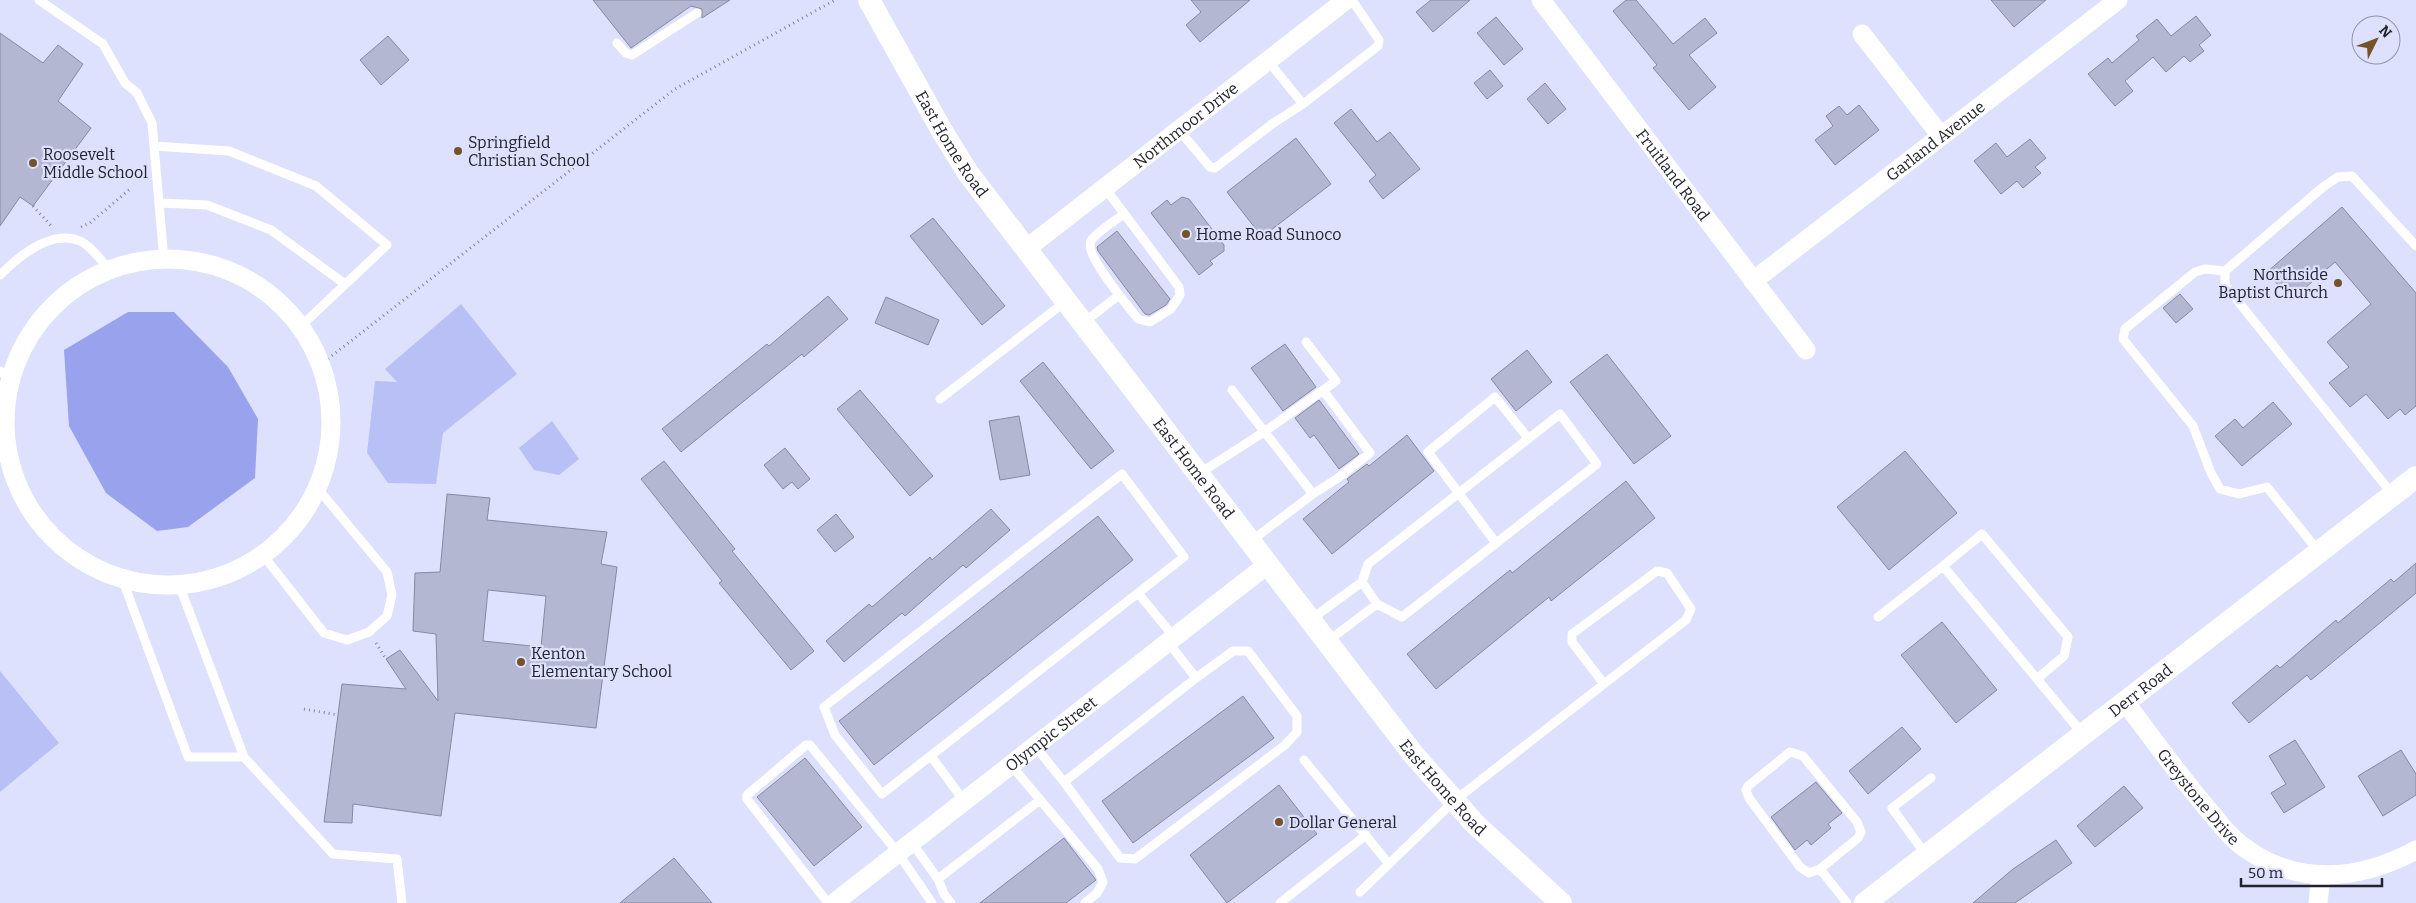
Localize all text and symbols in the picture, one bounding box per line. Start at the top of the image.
north arrow [2351,15,2401,65]
text: N [2375,22,2395,41]
street label: Northmoor Drive [1129,79,1242,172]
street label: East Home Road [911,87,992,201]
street label: Garland Avenue [1882,97,1989,185]
street label: Fruitland Road [1632,125,1714,225]
place label: Springfield Christian School [468,133,590,170]
place label: Roosevelt Middle School [43,145,148,182]
marker: Springfield Christian School [452,145,464,157]
marker: Roosevelt Middle School [27,157,39,169]
place label: Home Road Sunoco [1196,225,1341,244]
marker: Home Road Sunoco [1180,228,1192,240]
place label: Northside Baptist Church [2218,265,2328,302]
marker: Northside Baptist Church [2332,277,2344,289]
street label: East Home Road [1149,414,1238,523]
place label: Kenton Elementary School [531,644,672,681]
marker: Kenton Elementary School [515,656,527,668]
street label: Derr Road [2105,660,2176,721]
street label: Olympic Street [1002,692,1101,776]
street label: East Home Road [1395,736,1490,840]
street label: Greystone Drive [2153,745,2243,849]
place label: Dollar General [1289,813,1397,832]
marker: Dollar General [1273,816,1285,828]
scale bar [2241,856,2382,888]
text: 50 m [2248,864,2284,882]

